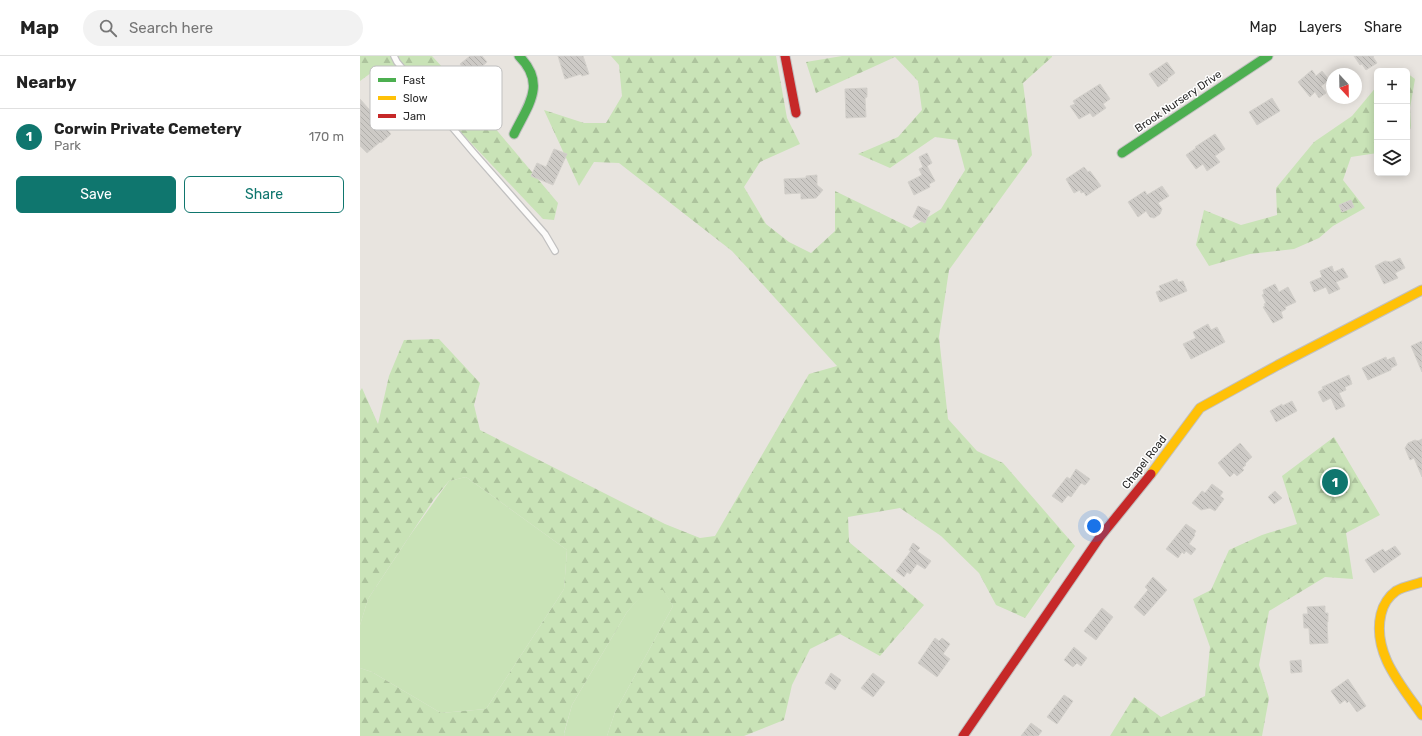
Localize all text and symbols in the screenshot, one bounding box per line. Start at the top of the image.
search box [83,10,363,46]
text: Map [20,16,59,39]
icon: search [97,17,119,39]
text: Search here [129,19,213,37]
text: Map [1250,19,1277,36]
text: Layers [1299,19,1342,36]
text: Share [1364,19,1402,36]
legend [370,66,502,130]
street label: Brook Nursery Drive [1133,68,1224,135]
north arrow [1326,68,1362,104]
map controls [1374,68,1410,176]
button: + [1374,68,1410,104]
text: Nearby [16,72,77,92]
text: Fast [403,74,426,87]
text: Slow [403,92,428,105]
button: − [1374,104,1410,140]
text: Jam [403,110,426,123]
text: Corwin Private Cemetery [54,120,242,138]
text: 1 [26,129,32,144]
text: 170 m [309,129,344,144]
text: Park [54,138,81,153]
button: layers [1374,140,1410,176]
button: Save [16,176,176,213]
button: Share [184,176,344,213]
street label: Chapel Road [1119,433,1169,492]
pin: 1 [1322,467,1348,497]
your location [1084,516,1104,536]

